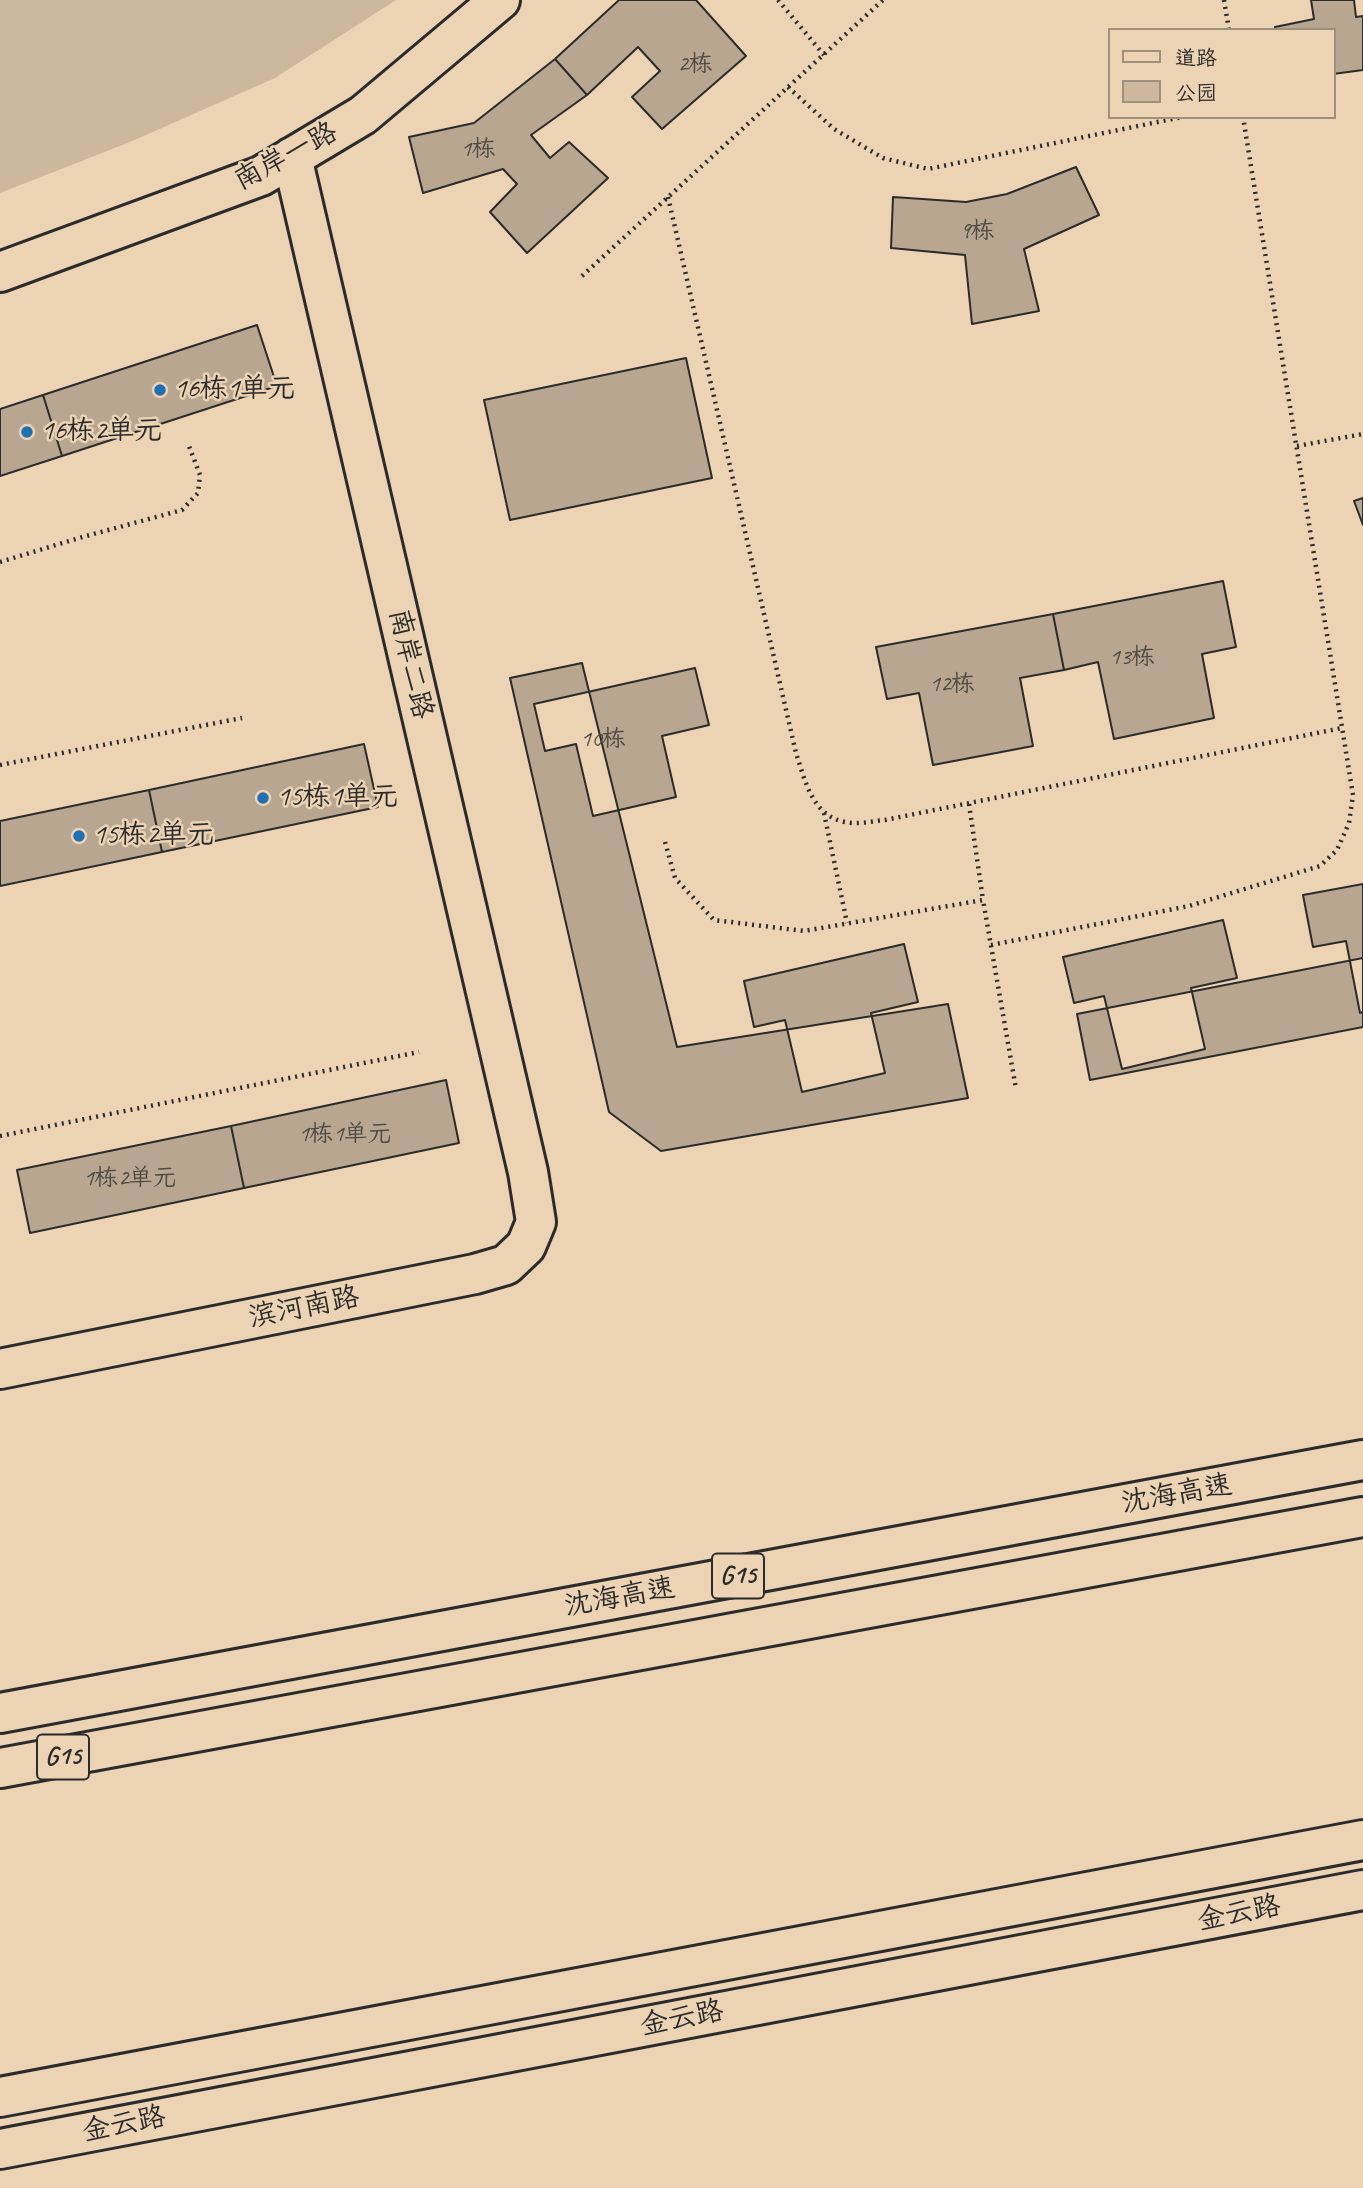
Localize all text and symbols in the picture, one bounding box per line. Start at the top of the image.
legend [1108,28,1335,119]
text: 道路 [1175,45,1217,71]
house number: 2栋 [678,51,712,79]
text: 公园 [1175,80,1217,106]
street label: 南岸一路 [229,116,343,198]
house number: 1栋 [461,136,495,164]
house number: 9栋 [960,218,994,246]
place label: 16栋1单元 [174,373,296,407]
marker: 16栋1单元 [152,382,168,398]
place label: 16栋2单元 [41,415,163,449]
marker: 16栋2单元 [19,424,35,440]
street label: 南岸二路 [381,606,439,722]
house number: 13栋 [1109,644,1155,672]
house number: 12栋 [929,671,975,699]
house number: 10栋 [580,726,626,754]
place label: 15栋1单元 [277,781,399,815]
marker: 15栋1单元 [255,790,271,806]
place label: 15栋2单元 [93,819,215,853]
marker: 15栋2单元 [71,828,87,844]
house number: 1栋1单元 [298,1121,392,1149]
house number: 1栋2单元 [83,1165,177,1193]
street label: 滨河南路 [246,1281,362,1335]
street label: 沈海高速 [1119,1469,1235,1521]
road number: G15 [712,1554,764,1598]
street label: 沈海高速 [562,1572,678,1624]
road number: G15 [37,1734,89,1780]
street label: 金云路 [1195,1889,1283,1939]
street label: 金云路 [638,1994,726,2044]
street label: 金云路 [80,2100,168,2150]

